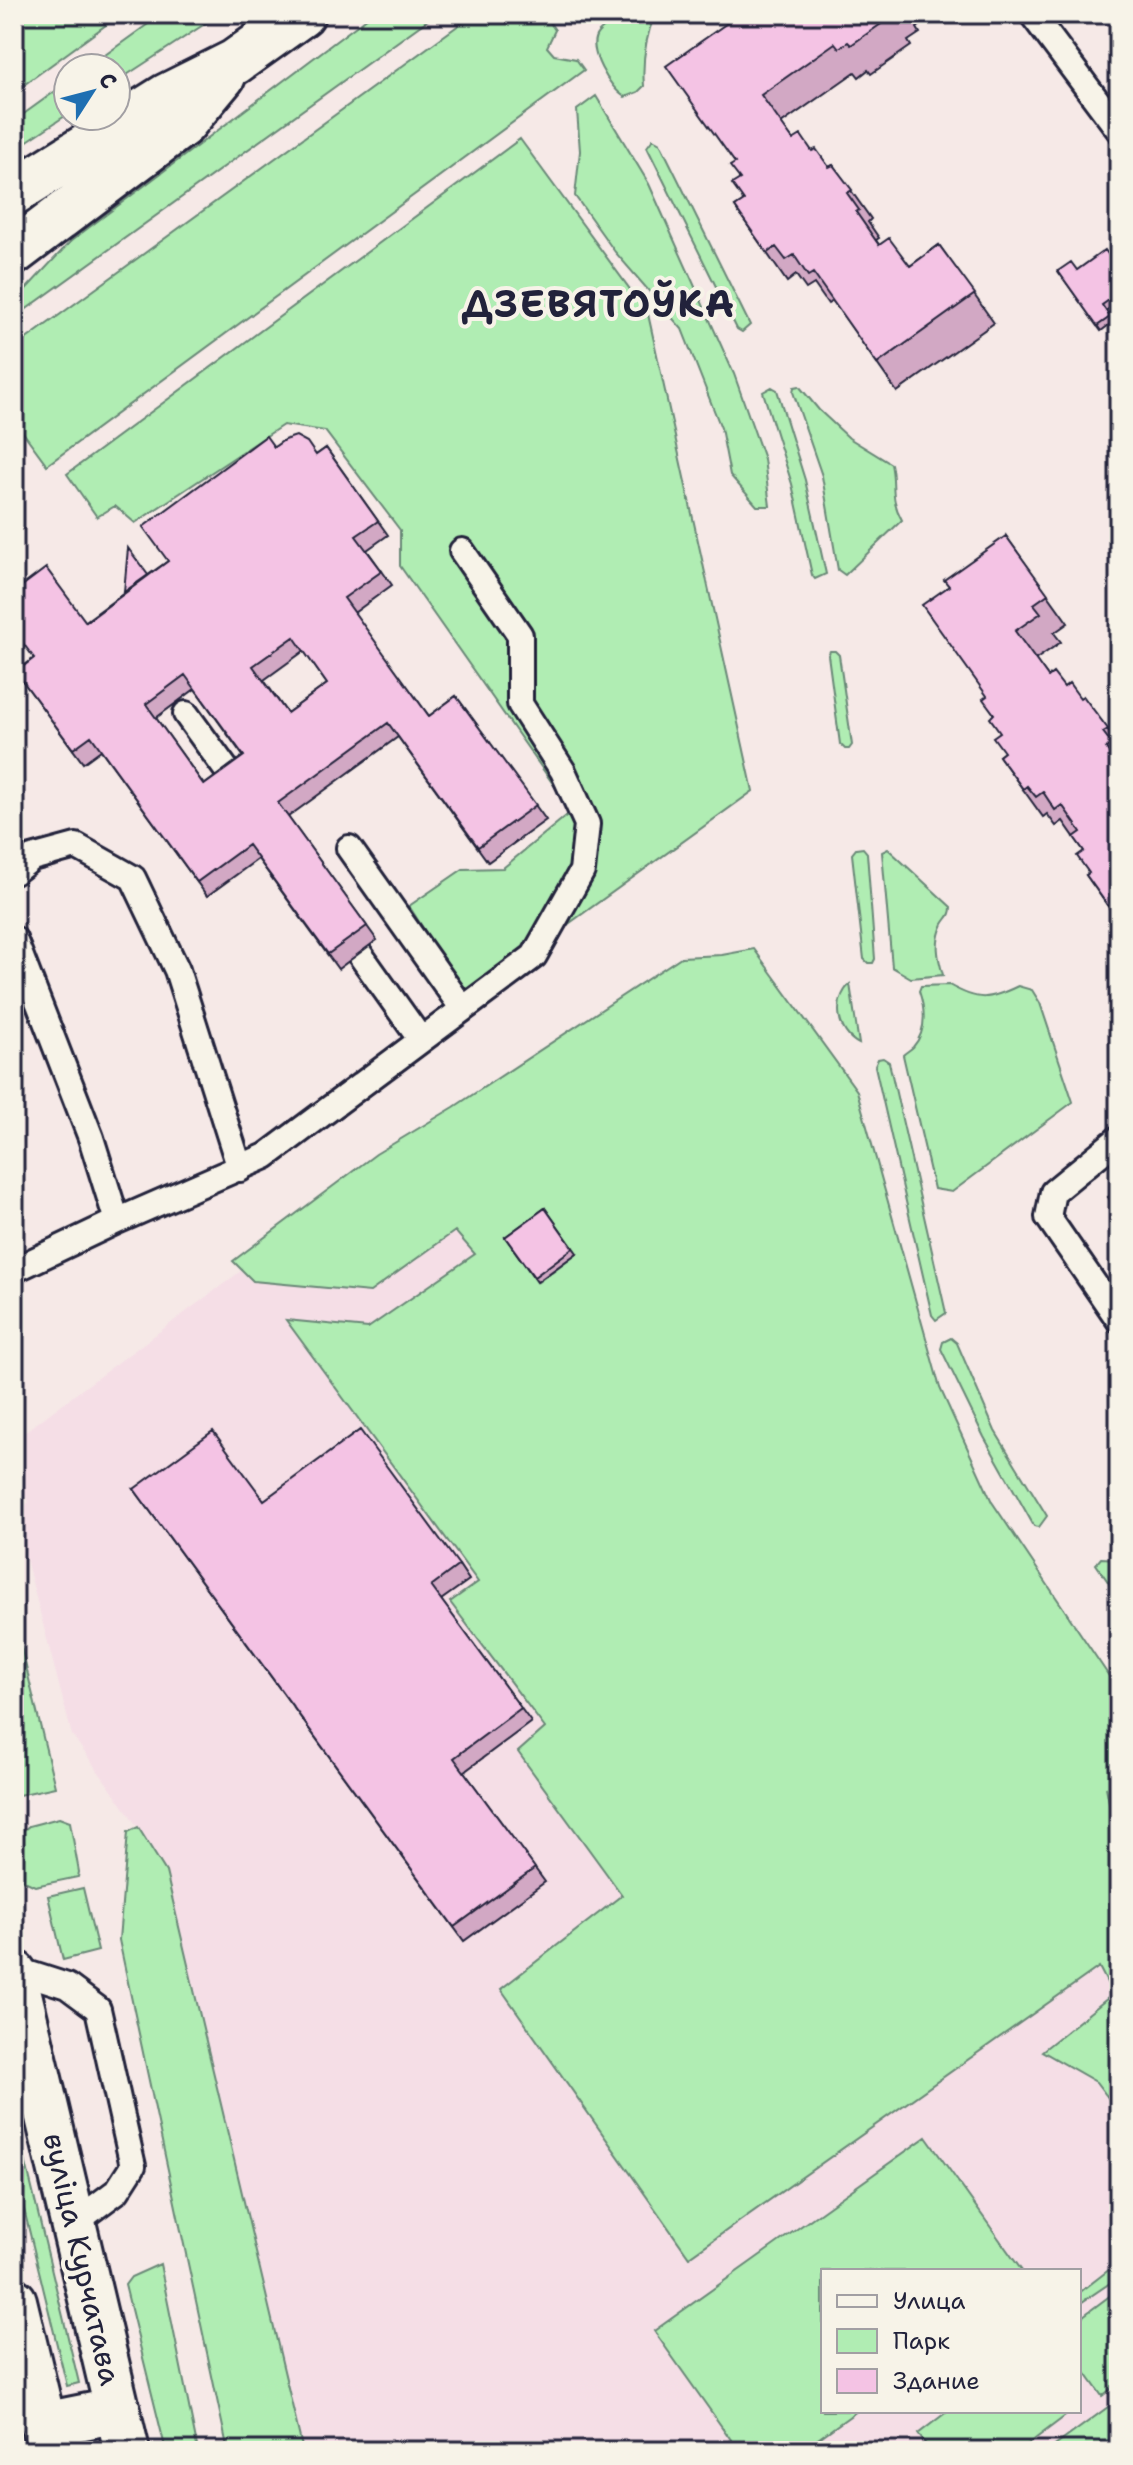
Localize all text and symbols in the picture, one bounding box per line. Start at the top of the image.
north arrow [52,52,132,132]
text: С [92,67,123,95]
district label: ДЗЕВЯТОЎКА [462,278,736,329]
street label: вуліца Курчатава [34,2129,132,2389]
legend [821,2269,1081,2413]
text: Улица [893,2285,966,2317]
text: Парк [893,2325,950,2357]
text: Здание [893,2365,980,2397]

